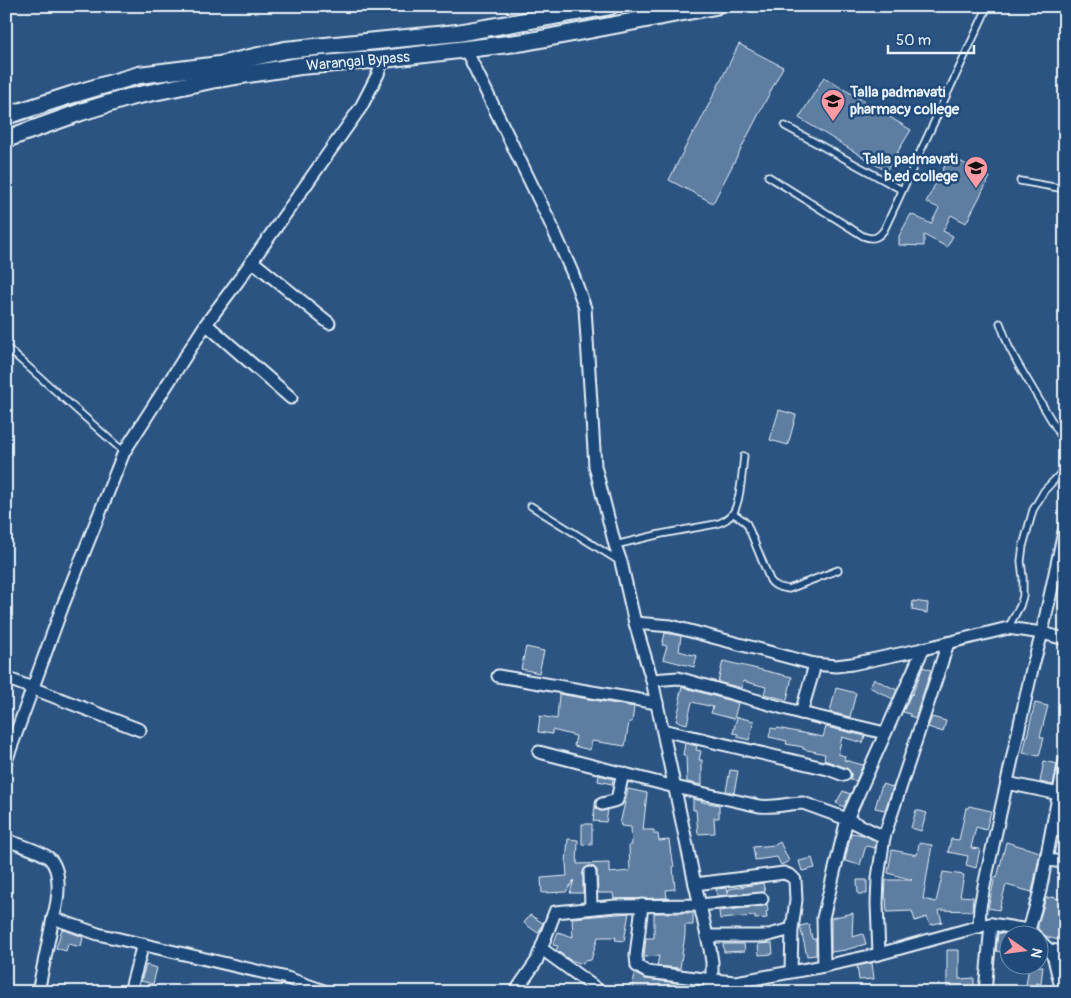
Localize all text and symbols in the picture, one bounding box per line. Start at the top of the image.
scale bar [888,22,975,54]
text: 50 m [896,31,931,50]
street label: Warangal Bypass [305,47,411,75]
place label: Talla padmavati pharmacy college [849,83,960,119]
school or university icon: Talla padmavati pharmacy college [820,88,846,122]
place label: Talla padmavati b.ed college [862,150,959,186]
school or university icon: Talla padmavati b.ed college [963,155,989,189]
north arrow [998,926,1048,976]
text: N [1027,946,1046,960]

